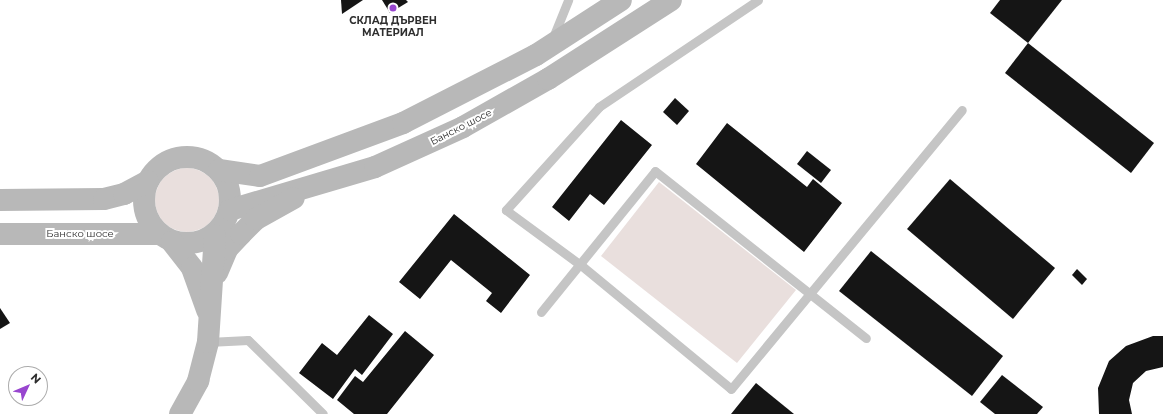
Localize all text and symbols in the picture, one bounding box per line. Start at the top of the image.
marker: СКЛАД ДЪРВЕН МАТЕРИАЛ [388,3,398,13]
place label: СКЛАД ДЪРВЕН МАТЕРИАЛ [349,14,437,38]
street label: Банско шосе [428,106,494,148]
street label: Банско шосе [46,228,114,240]
north arrow [8,366,48,406]
text: N [28,370,44,386]

